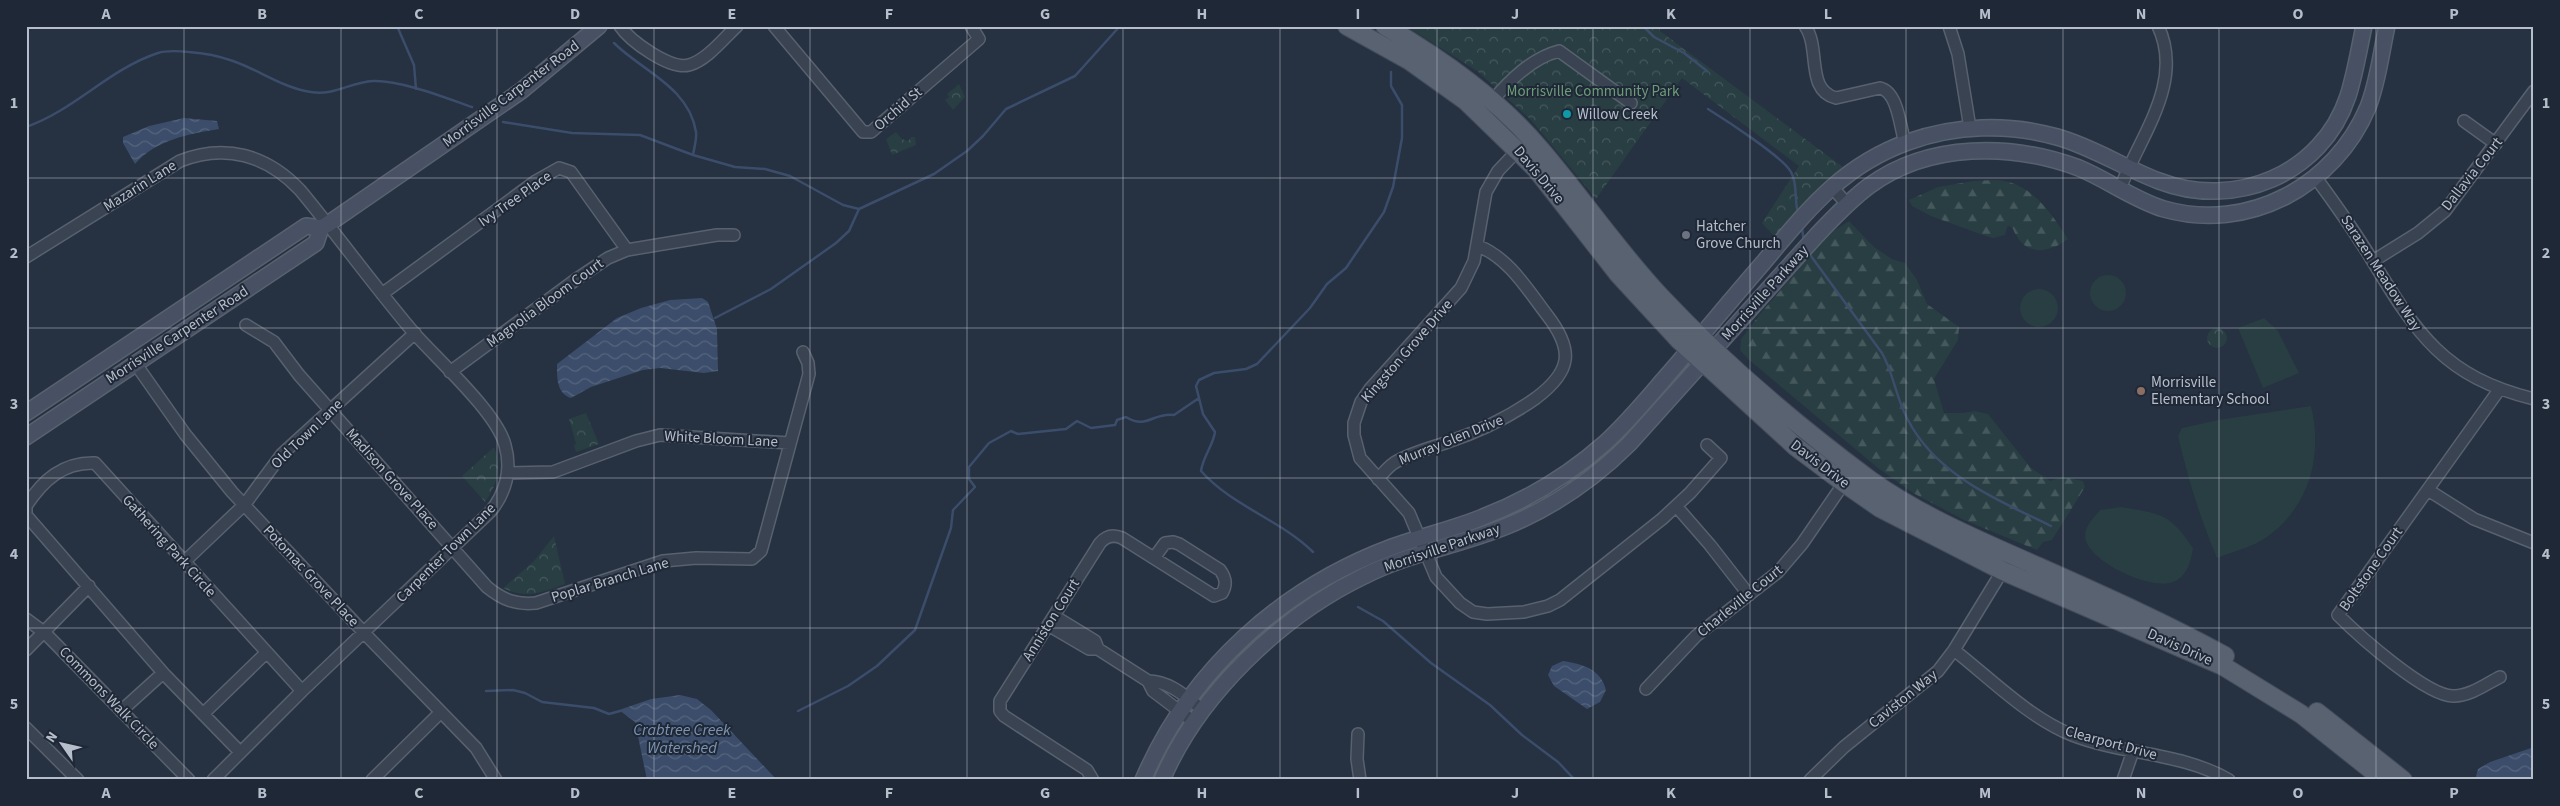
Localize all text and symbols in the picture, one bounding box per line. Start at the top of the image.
text: A [100,3,111,25]
text: B [257,3,267,25]
text: C [414,3,424,25]
text: D [570,3,580,25]
text: E [728,3,736,25]
text: F [885,3,893,25]
text: G [1040,3,1050,25]
text: H [1197,3,1207,25]
text: I [1356,3,1360,25]
text: J [1511,3,1519,25]
text: K [1666,3,1676,25]
text: L [1824,3,1832,25]
text: M [1979,3,1991,25]
text: N [2136,3,2146,25]
text: O [2293,3,2304,25]
text: P [2449,3,2459,25]
street label: Morrisville Carpenter Road [438,36,584,152]
park label: Morrisville Community Park [1507,81,1680,102]
street label: Orchid St [869,82,927,136]
text: 1 [10,92,18,114]
text: 1 [2542,92,2550,114]
place label: Willow Creek [1577,104,1658,125]
marker: Willow Creek [1561,108,1573,120]
street label: Dallavia Court [2437,133,2507,215]
street label: Davis Drive [1509,142,1569,208]
street label: Mazarin Lane [99,155,181,217]
street label: Ivy Tree Place [474,166,556,232]
street label: Sarazen Meadow Way [2335,211,2427,335]
place label: Hatcher Grove Church [1696,216,1781,254]
marker: Hatcher Grove Church [1680,229,1692,241]
street label: Morrisville Parkway [1717,241,1813,345]
text: 2 [10,242,18,264]
text: 2 [2542,242,2550,264]
street label: Magnolia Bloom Court [482,253,608,353]
street label: Morrisville Carpenter Road [102,281,252,389]
street label: Kingston Grove Drive [1356,295,1458,407]
place label: Morrisville Elementary School [2151,372,2269,410]
marker: Morrisville Elementary School [2135,385,2147,397]
text: 3 [10,393,18,415]
text: 3 [2542,393,2550,415]
street label: Old Town Lane [266,394,348,474]
street label: Murray Glen Drive [1396,409,1506,471]
street label: Madison Grove Place [341,424,443,534]
street label: White Bloom Lane [664,426,778,452]
street label: Davis Drive [1786,435,1854,493]
street label: Gathering Park Circle [117,490,221,602]
street label: Carpenter Town Lane [391,498,501,608]
street label: Morrisville Parkway [1381,518,1503,578]
street label: Potomac Grove Place [258,520,364,632]
street label: Boltstone Court [2334,523,2408,615]
text: 4 [10,543,19,565]
text: 4 [2542,543,2551,565]
street label: Poplar Branch Lane [549,552,671,608]
street label: Charleville Court [1693,560,1787,642]
street label: Anniston Court [1017,575,1085,665]
street label: Davis Drive [2144,623,2216,671]
street label: Commons Walk Circle [54,642,164,754]
street label: Caviston Way [1864,665,1942,733]
text: 5 [10,693,18,715]
text: 5 [2542,693,2550,715]
north arrow [38,718,88,768]
water label: Crabtree Creek Watershed [633,719,731,759]
street label: Clearport Drive [2063,721,2159,765]
text: N [41,728,63,747]
text: A [100,782,111,804]
text: B [257,782,267,804]
text: C [414,782,424,804]
text: D [570,782,580,804]
text: E [728,782,736,804]
text: F [885,782,893,804]
text: G [1040,782,1050,804]
text: H [1197,782,1207,804]
text: I [1356,782,1360,804]
text: J [1511,782,1519,804]
text: K [1666,782,1676,804]
text: L [1824,782,1832,804]
text: M [1979,782,1991,804]
text: N [2136,782,2146,804]
text: O [2293,782,2304,804]
text: P [2449,782,2459,804]

